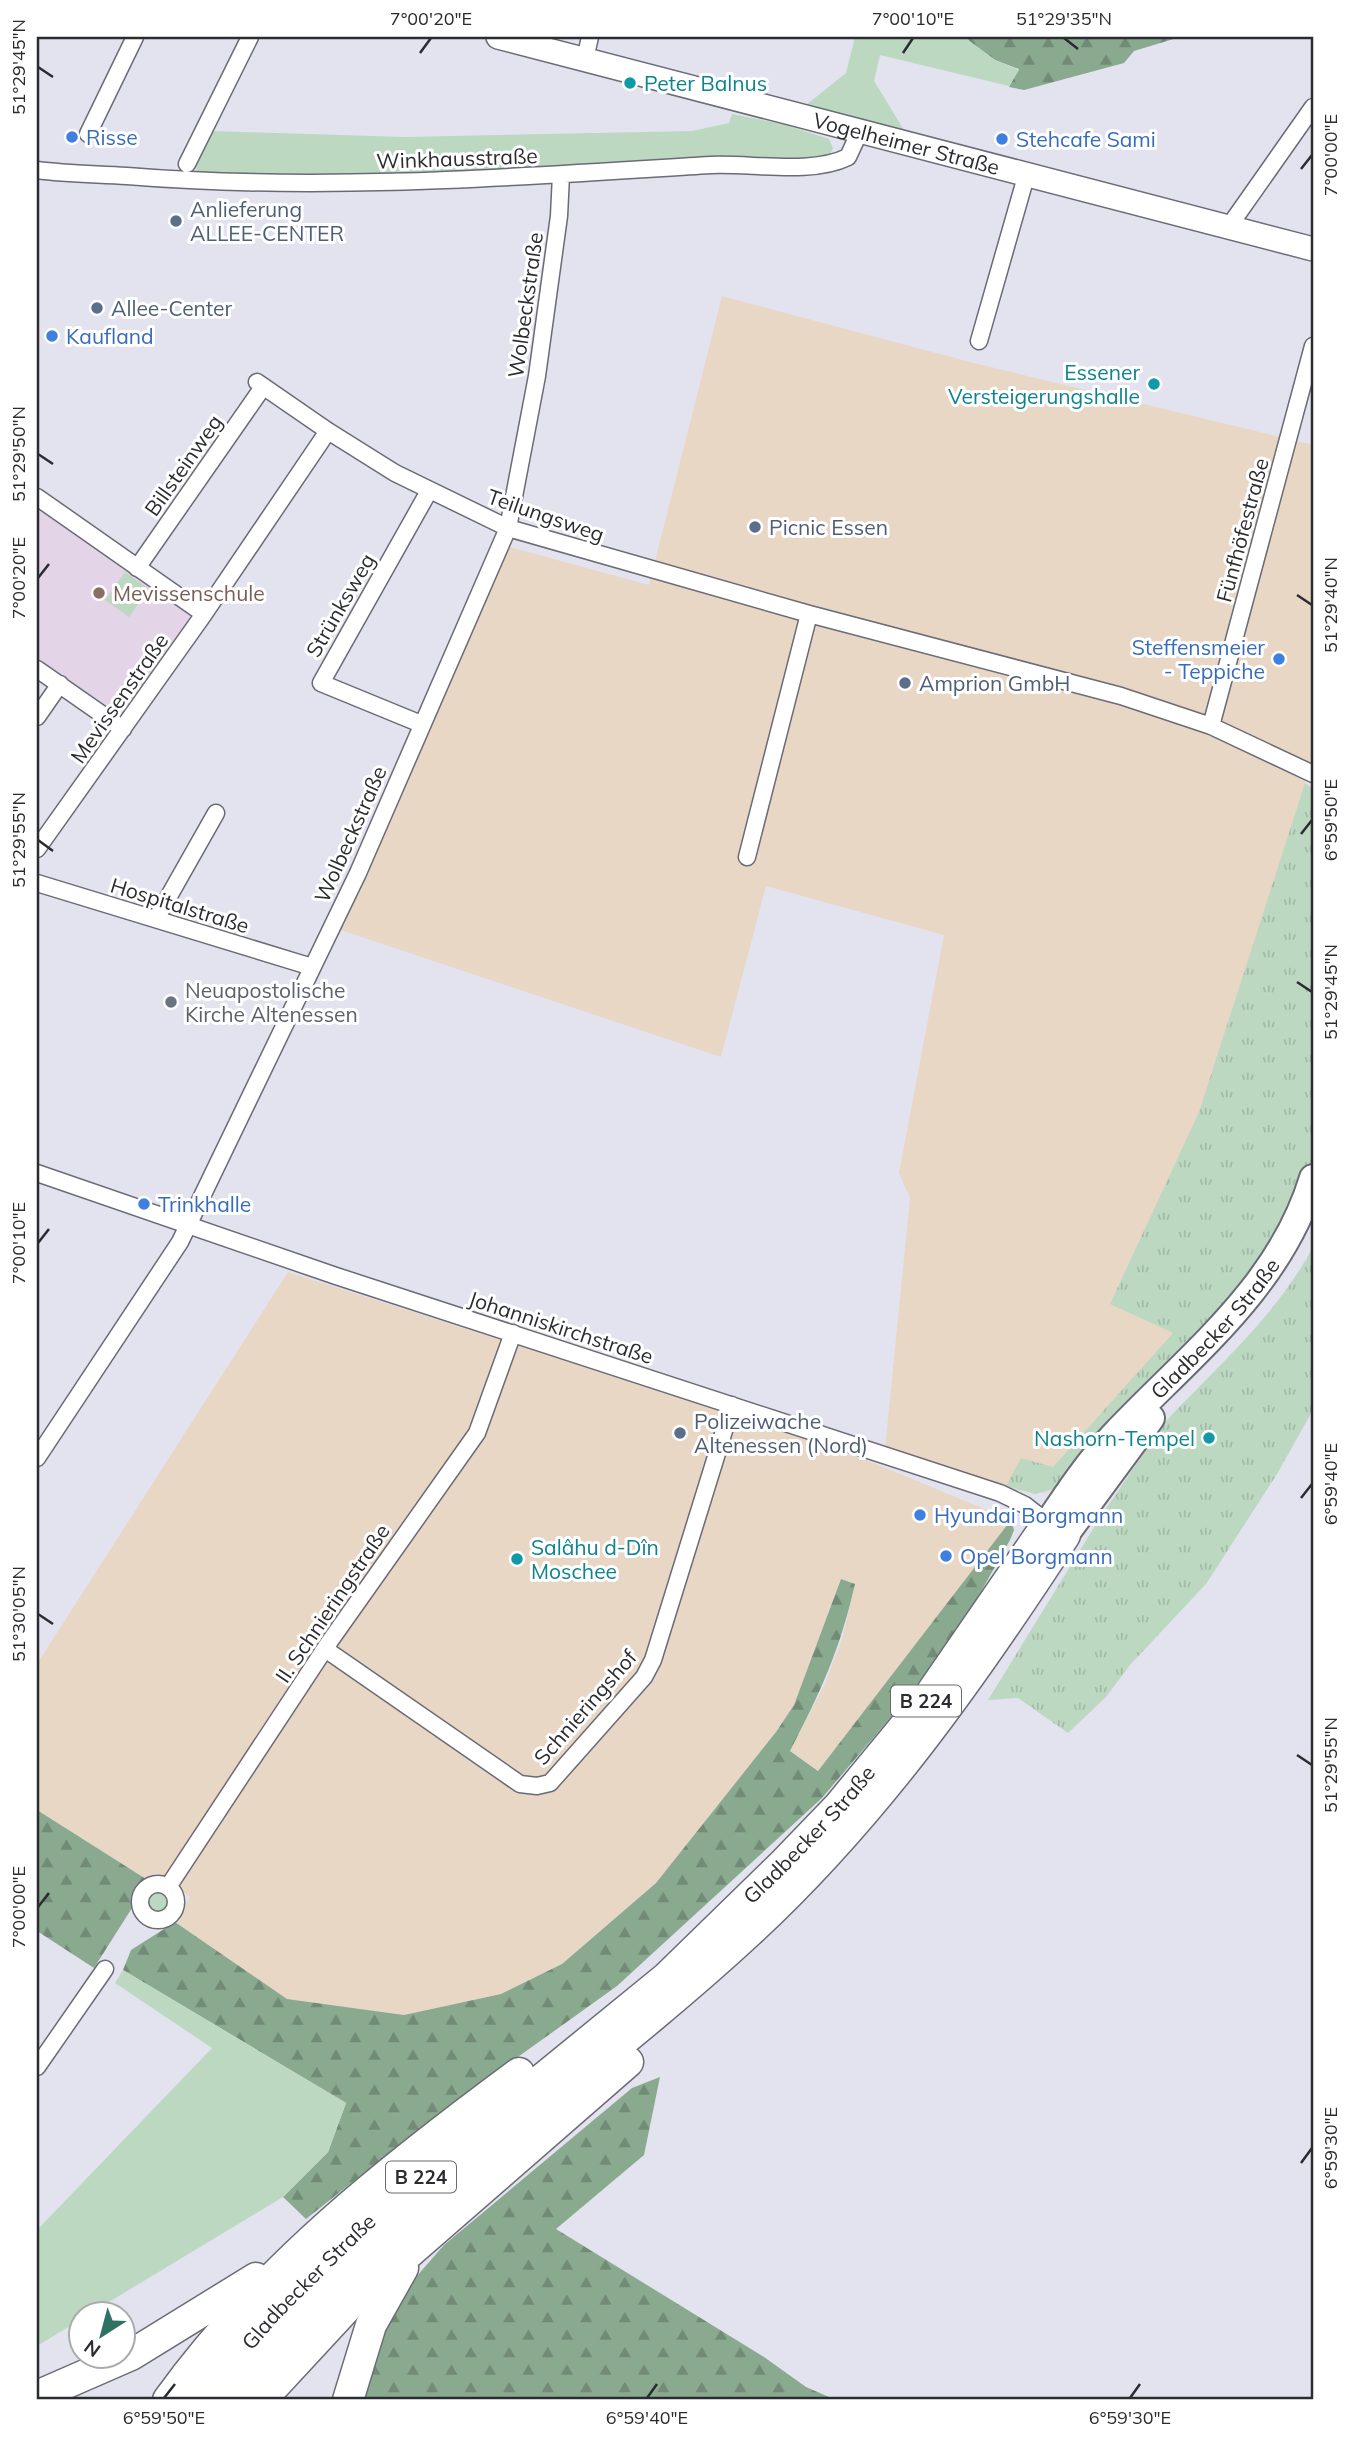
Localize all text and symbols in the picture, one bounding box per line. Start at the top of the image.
text: 7°00'20"E [390,7,472,30]
text: 7°00'10"E [872,7,954,30]
text: 51°29'35"N [1016,7,1112,30]
text: 51°29'45"N [7,19,30,115]
place label: Peter Balnus [644,70,767,96]
marker: Peter Balnus [622,75,638,91]
street label: Vogelheimer Straße [810,107,1002,180]
text: 7°00'00"E [1319,114,1342,196]
place label: Risse [86,124,138,150]
place label: Stehcafe Sami [1016,126,1156,152]
marker: Risse [64,129,80,145]
marker: Stehcafe Sami [994,131,1010,147]
street label: Winkhausstraße [376,142,538,174]
place label: Anlieferung ALLEE-CENTER [190,196,344,246]
marker: Anlieferung ALLEE-CENTER [168,213,184,229]
street label: Wolbeckstraße [502,231,548,379]
place label: Allee-Center [111,295,233,321]
marker: Allee-Center [89,300,105,316]
place label: Kaufland [66,323,154,349]
marker: Kaufland [44,328,60,344]
place label: Essener Versteigerungshalle [948,359,1140,409]
marker: Essener Versteigerungshalle [1146,376,1162,392]
text: 51°29'50"N [7,406,30,502]
street label: Billsteinweg [139,409,227,521]
street label: Fünfhöfestraße [1210,455,1274,605]
street label: Teilungsweg [484,483,608,547]
place label: Picnic Essen [769,514,888,540]
marker: Picnic Essen [747,519,763,535]
text: 7°00'20"E [7,537,30,619]
street label: Strünksweg [300,549,380,661]
text: 51°29'40"N [1319,557,1342,653]
place label: Mevissenschule [113,580,265,606]
marker: Mevissenschule [91,585,107,601]
street label: Mevissenstraße [65,628,173,768]
place label: Steffensmeier - Teppiche [1132,634,1265,684]
marker: Steffensmeier - Teppiche [1271,651,1287,667]
place label: Amprion GmbH [919,670,1070,696]
marker: Amprion GmbH [897,675,913,691]
street label: Wolbeckstraße [308,762,392,906]
text: 6°59'50"E [1319,779,1342,861]
text: 51°29'55"N [7,792,30,888]
street label: Hospitalstraße [108,872,252,938]
text: 51°29'45"N [1319,944,1342,1040]
place label: Neuapostolische Kirche Altenessen [185,977,358,1027]
marker: Neuapostolische Kirche Altenessen [163,994,179,1010]
place label: Trinkhalle [158,1191,251,1217]
marker: Trinkhalle [136,1196,152,1212]
text: 7°00'10"E [7,1202,30,1284]
street label: Gladbecker Straße [1145,1253,1285,1404]
street label: Johanniskirchstraße [466,1285,656,1369]
place label: Polizeiwache Altenessen (Nord) [694,1408,868,1458]
marker: Polizeiwache Altenessen (Nord) [672,1425,688,1441]
place label: Nashorn-Tempel [1034,1425,1195,1451]
marker: Nashorn-Tempel [1201,1430,1217,1446]
text: 6°59'40"E [1319,1443,1342,1525]
place label: Hyundai Borgmann [934,1502,1123,1528]
marker: Hyundai Borgmann [912,1507,928,1523]
street label: II. Schnieringstraße [269,1519,395,1687]
place label: Salâhu d-Dîn Moschee [531,1534,659,1584]
place label: Opel Borgmann [960,1543,1113,1569]
marker: Opel Borgmann [938,1548,954,1564]
marker: Salâhu d-Dîn Moschee [509,1551,525,1567]
text: 51°30'05"N [7,1566,30,1662]
street label: Schnieringshof [528,1644,643,1770]
road number: B 224 [891,1686,961,1716]
text: 51°29'55"N [1319,1717,1342,1813]
street label: Gladbecker Straße [737,1760,880,1909]
text: 7°00'00"E [7,1866,30,1948]
text: 6°59'30"E [1319,2107,1342,2189]
road number: B 224 [386,2162,456,2192]
street label: Gladbecker Straße [236,2207,380,2354]
north arrow [66,2300,136,2370]
text: N [79,2335,105,2363]
text: 6°59'50"E [123,2406,205,2429]
text: 6°59'40"E [606,2406,688,2429]
text: 6°59'30"E [1089,2406,1171,2429]

